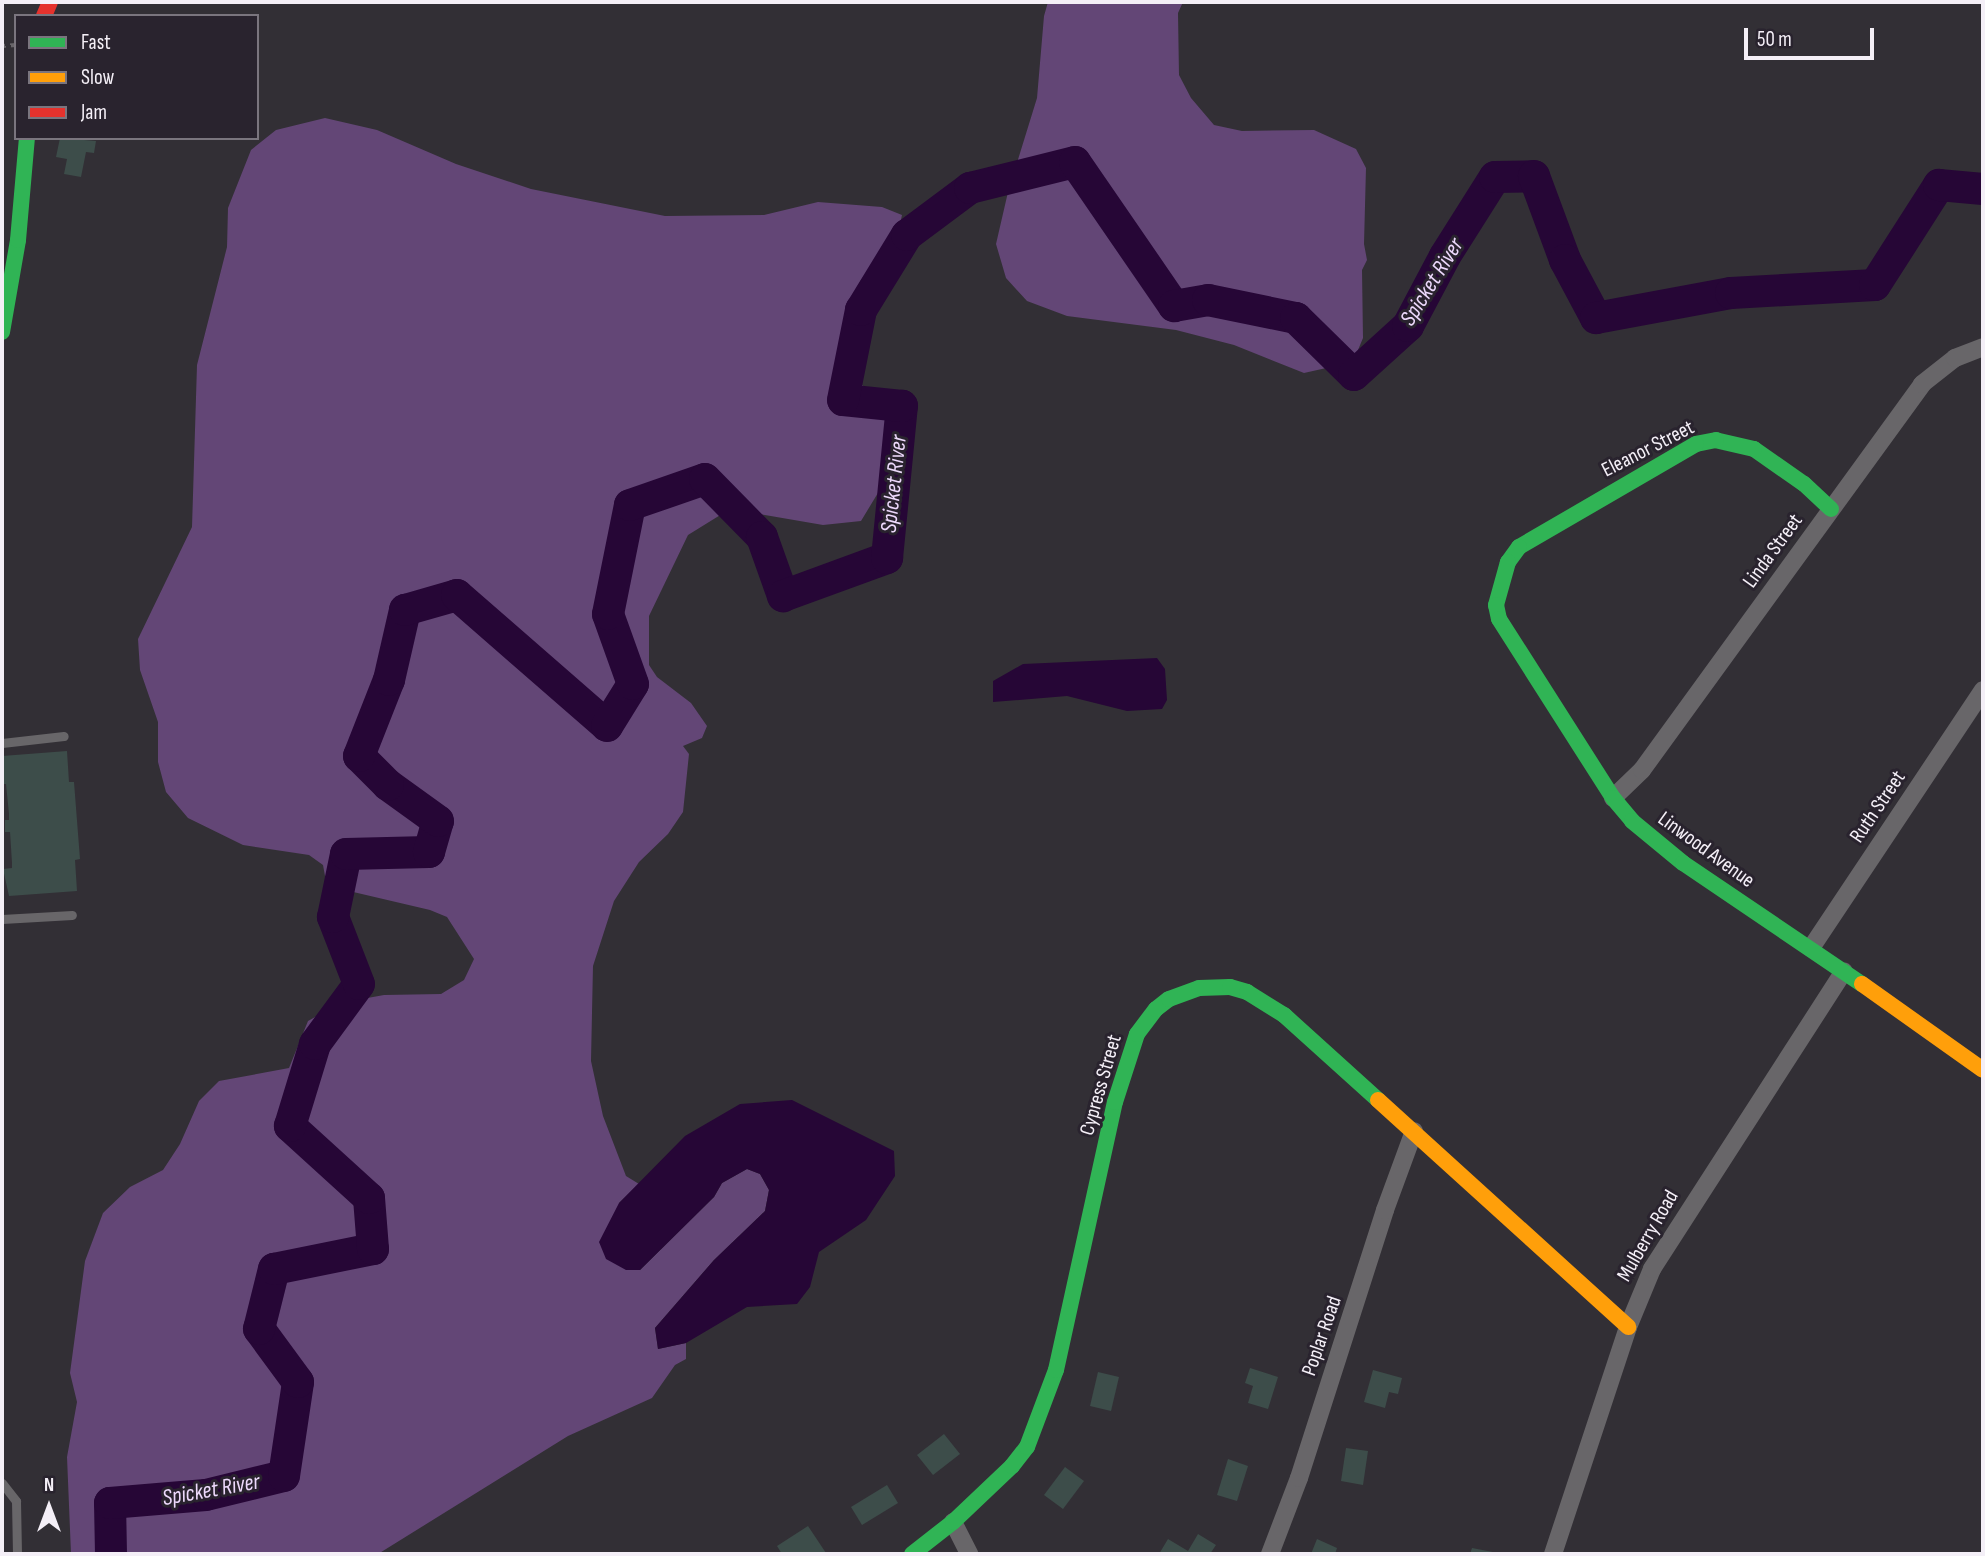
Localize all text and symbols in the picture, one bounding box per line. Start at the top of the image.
legend [14,14,259,140]
scale bar [1747,14,1876,58]
text: 50 m [1757,27,1792,52]
text: Fast [81,30,111,55]
text: Slow [81,65,114,90]
text: Jam [81,100,107,125]
water label: Spicket River [1394,233,1470,331]
street label: Eleanor Street [1598,415,1698,483]
water label: Spicket River [875,434,913,534]
street label: Linda Street [1738,509,1808,593]
street label: Ruth Street [1845,766,1911,848]
street label: Linwood Avenue [1653,807,1759,893]
street label: Cypress Street [1075,1032,1127,1138]
street label: Mulberry Road [1612,1186,1684,1286]
street label: Poplar Road [1297,1293,1347,1379]
water label: Spicket River [160,1468,262,1512]
north arrow [14,1472,84,1542]
text: N [44,1474,54,1497]

